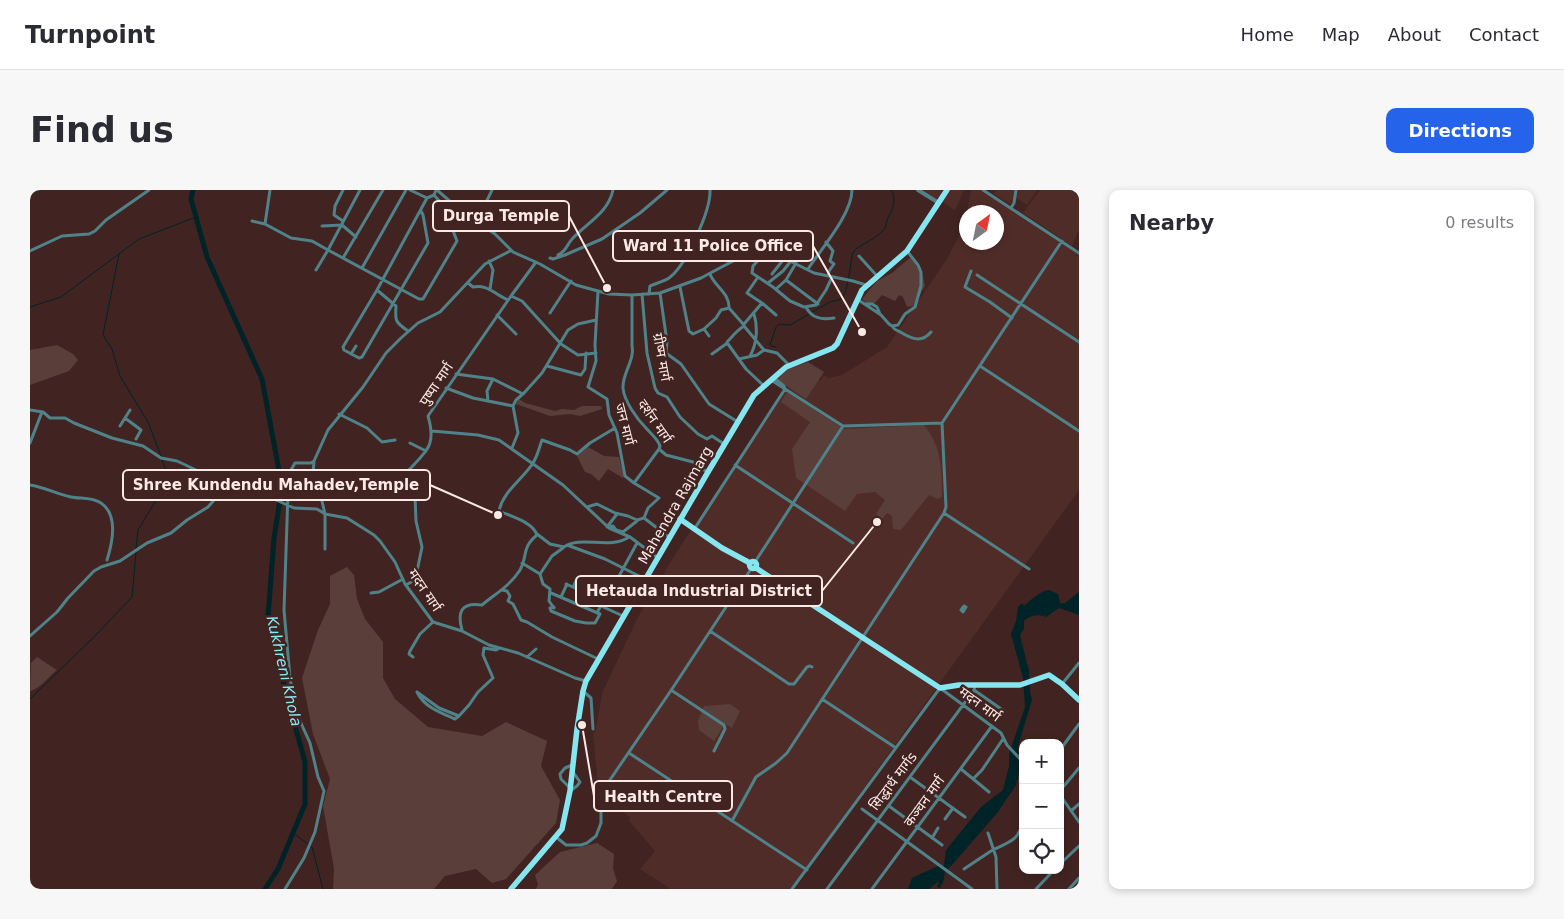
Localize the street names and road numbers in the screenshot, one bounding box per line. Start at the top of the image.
street label: ग्रीष्म मार्ग [650,332,674,383]
street label: पुष्पा मार्ग [416,359,458,410]
street label: दर्शन मार्ग [635,396,676,447]
street label: जन मार्ग [612,401,638,448]
street label: Mahendra Rajmarg [635,443,715,567]
street label: मदन मार्ग [405,566,446,615]
street label: मदन मार्ग [956,683,1005,725]
street label: सिद्धार्थ मार्गs [866,749,920,813]
street label: कञ्चन मार्ग [900,772,948,829]

